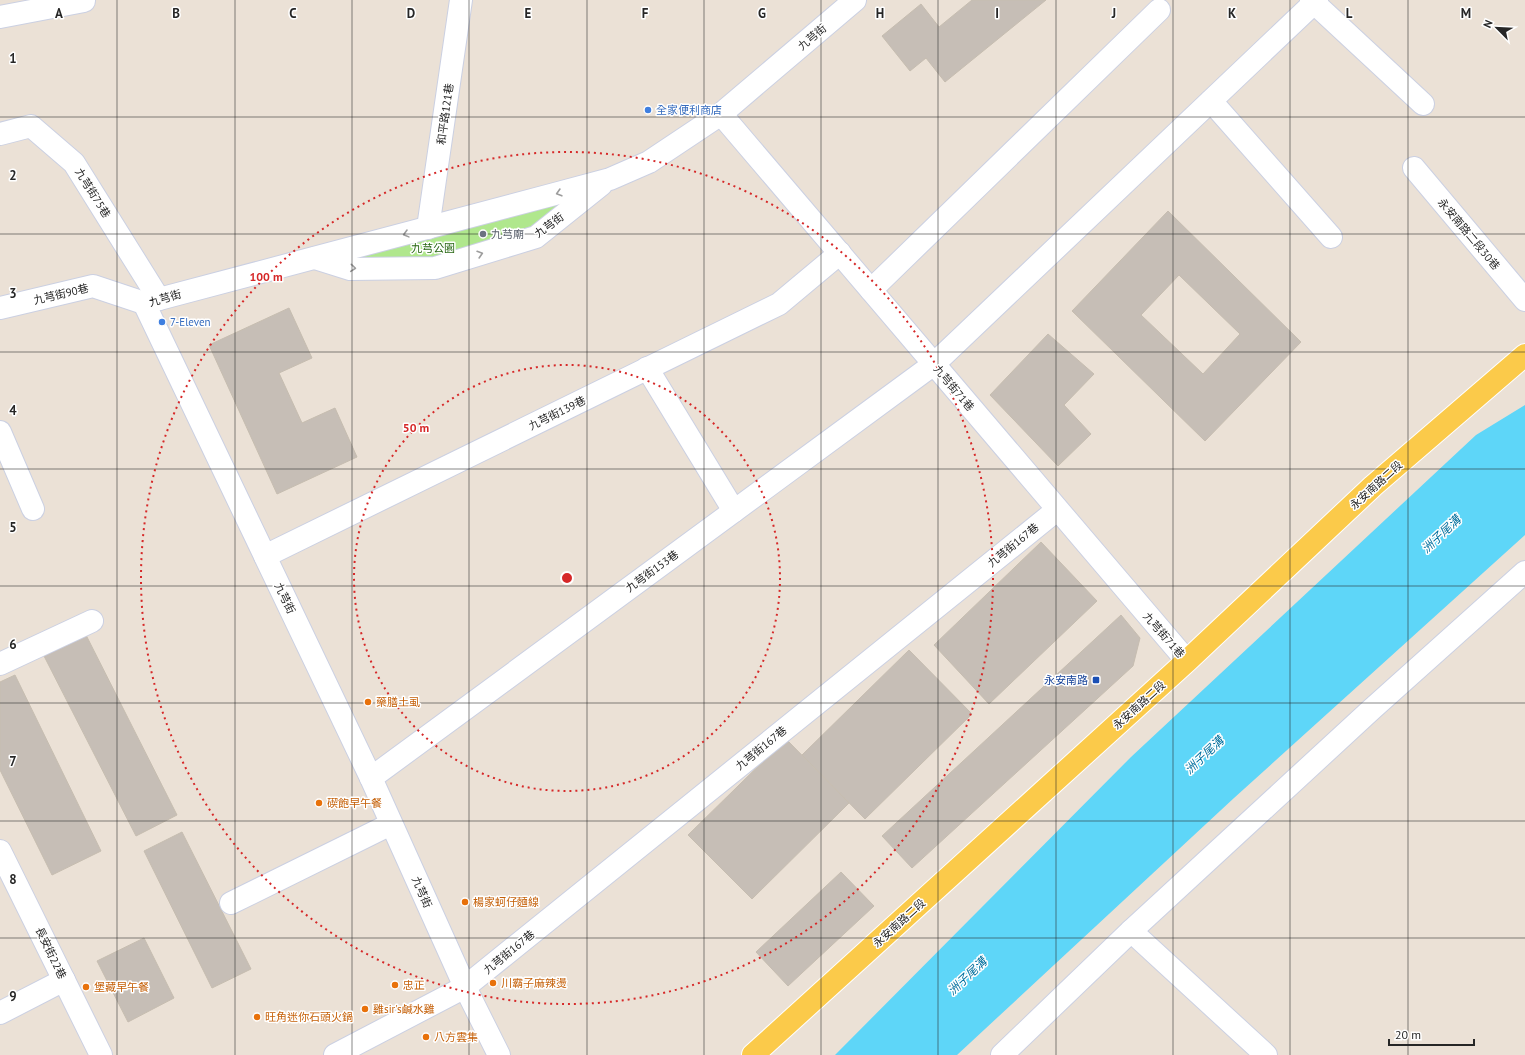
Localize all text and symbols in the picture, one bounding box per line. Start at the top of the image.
text: A [55,5,63,22]
text: B [172,5,180,22]
text: C [289,5,297,22]
text: D [407,5,415,22]
text: E [525,5,532,22]
text: F [642,5,649,22]
text: G [758,5,766,22]
text: H [876,5,884,22]
text: I [995,5,999,22]
text: J [1111,5,1116,22]
text: K [1228,5,1236,22]
text: L [1346,5,1353,22]
text: M [1461,5,1471,22]
north arrow [1477,8,1517,48]
text: N [1480,18,1496,30]
street label: 九芎街 [795,21,829,53]
text: 1 [9,50,17,67]
street label: 和平路121巷 [434,82,456,146]
place label: 全家便利商店 [656,103,722,117]
marker: 全家便利商店 [643,105,653,115]
street label: 九芎街75巷 [72,166,114,220]
text: 2 [9,167,17,184]
one-way arrow [556,188,563,197]
street label: 永安南路二段30巷 [1435,195,1503,273]
street label: 九芎街 [532,210,566,240]
place label: 九芎廟 [491,227,524,241]
one-way arrow [403,229,410,238]
marker: 九芎廟 [478,229,488,239]
park label: 九芎公園 [411,241,455,255]
one-way arrow [477,250,484,259]
one-way arrow [349,263,356,272]
text: 100 m [249,269,283,284]
street label: 九芎街90巷 [32,281,90,307]
text: 3 [9,285,17,302]
street label: 九芎街 [147,287,183,309]
place label: 7-Eleven [170,315,211,329]
marker: 7-Eleven [157,317,167,327]
street label: 九芎街71巷 [931,362,977,414]
street label: 九芎街139巷 [526,393,588,433]
text: 4 [9,402,17,419]
text: 50 m [403,420,429,435]
street label: 永安南路二段 [1347,458,1405,512]
water label: 洲子尾溝 [1418,511,1465,556]
text: 5 [9,519,17,536]
street label: 九芎街167巷 [985,520,1041,570]
street label: 九芎街153巷 [623,547,681,595]
centre of rings [560,571,574,585]
street label: 九芎街 [271,580,299,616]
street label: 九芎街71巷 [1140,609,1188,661]
text: 6 [9,636,17,653]
place label: 永安南路 [1044,673,1088,687]
marker: 永安南路 [1091,675,1101,685]
street label: 永安南路二段 [1110,678,1168,732]
place label: 藥膳土虱 [376,695,420,709]
marker: 藥膳土虱 [363,697,373,707]
street label: 九芎街167巷 [733,723,789,773]
water label: 洲子尾溝 [1181,732,1228,777]
text: 7 [9,753,17,770]
place label: 碶飽早午餐 [327,796,382,810]
marker: 碶飽早午餐 [314,798,324,808]
text: 8 [9,871,17,888]
street label: 九芎街 [409,874,435,910]
place label: 楊家蚵仔麵線 [473,895,539,909]
street label: 永安南路二段 [870,896,928,950]
marker: 楊家蚵仔麵線 [460,897,470,907]
street label: 長安街22巷 [32,925,70,981]
street label: 九芎街167巷 [481,927,537,977]
water label: 洲子尾溝 [944,953,991,998]
place label: 川霸子麻辣燙 [501,976,567,990]
place label: 忠正 [403,978,425,992]
marker: 川霸子麻辣燙 [488,978,498,988]
place label: 堡藏早午餐 [94,980,149,994]
marker: 忠正 [390,980,400,990]
marker: 堡藏早午餐 [81,982,91,992]
text: 9 [9,988,17,1005]
place label: 雞sir's鹹水雞 [373,1002,435,1016]
marker: 雞sir's鹹水雞 [360,1004,370,1014]
place label: 旺角迷你石頭火鍋 [265,1010,353,1024]
marker: 旺角迷你石頭火鍋 [252,1012,262,1022]
scale bar [1389,1021,1474,1047]
text: 20 m [1395,1027,1421,1042]
place label: 八方雲集 [434,1030,478,1044]
marker: 八方雲集 [421,1032,431,1042]

